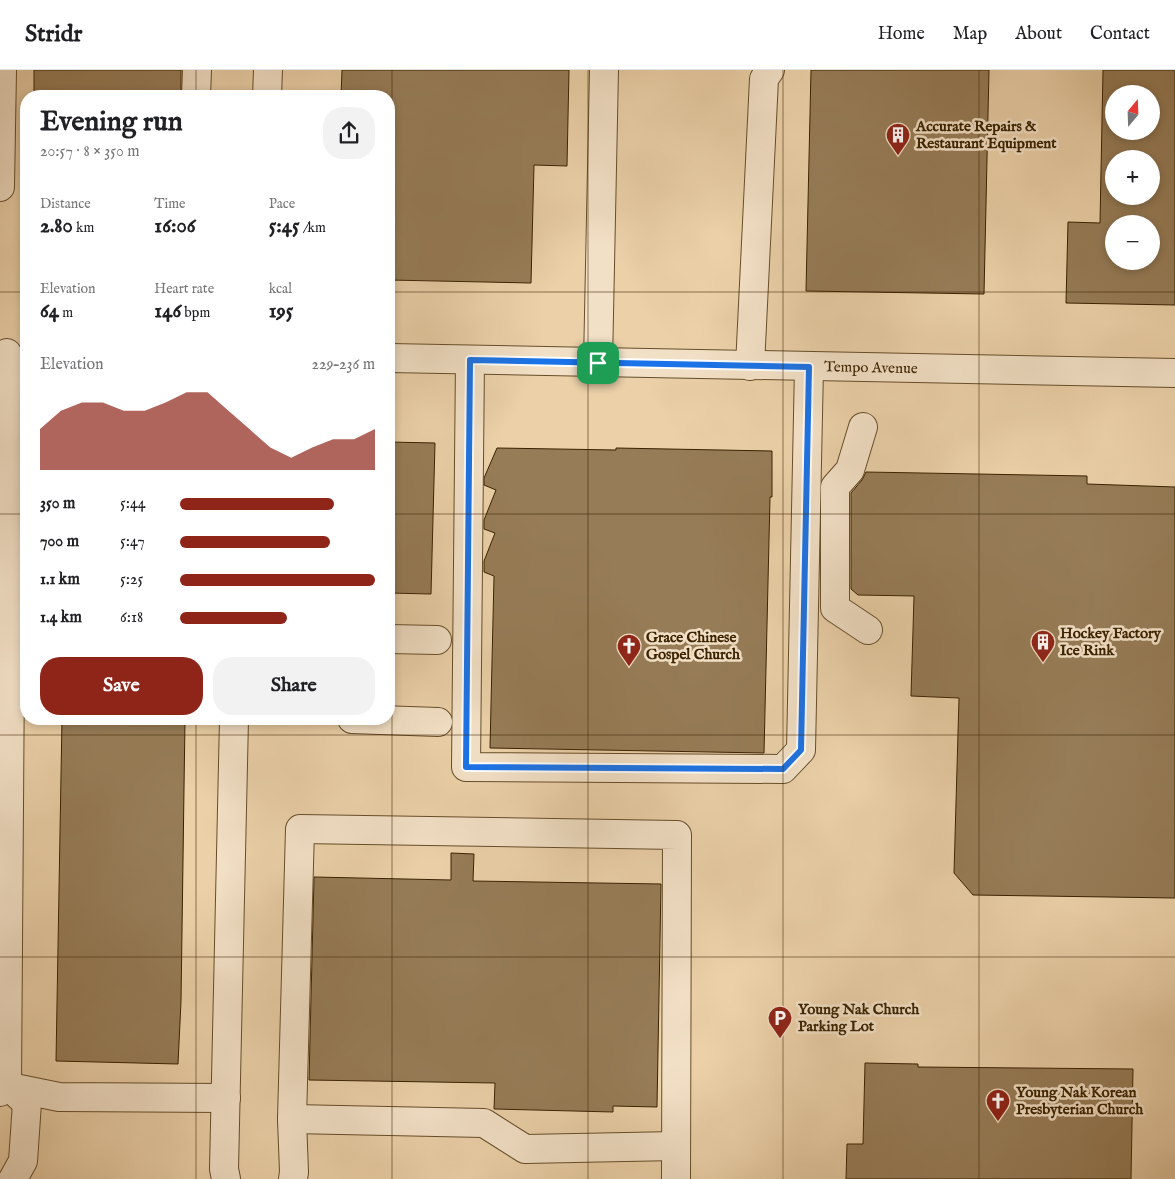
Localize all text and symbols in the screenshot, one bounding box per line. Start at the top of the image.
text: Stridr [25,19,82,50]
text: Home [878,23,925,46]
text: Map [953,23,987,46]
text: About [1015,23,1062,46]
text: Contact [1090,23,1150,46]
north arrow [1105,85,1160,140]
map controls [1105,85,1160,270]
text: Evening run [40,105,183,140]
button: share [323,107,375,159]
place label: Accurate Repairs & Restaurant Equipment [915,117,1057,153]
building icon: Accurate Repairs & Restaurant Equipment [885,122,911,156]
text: 20:57 · 8 × 350 m [40,142,140,162]
button: + [1105,150,1160,205]
text: Distance [40,195,91,213]
text: Time [154,195,185,213]
text: Pace [269,195,295,213]
text: 2.80 [40,213,73,240]
text: 16:06 [154,213,196,240]
text: 5:45 [269,213,300,240]
button: − [1105,215,1160,270]
text: km [73,219,94,237]
text: /km [300,219,326,237]
text: Elevation [40,280,96,298]
text: Heart rate [154,280,214,298]
text: kcal [269,280,292,298]
text: 64 [40,298,59,325]
text: 146 [154,298,181,325]
text: 195 [269,298,293,325]
text: m [59,304,73,322]
text: bpm [181,304,210,322]
pin [577,342,619,384]
icon: arrive [584,349,612,377]
text: Elevation [40,355,103,375]
text: 229–236 m [312,355,375,375]
street label: Tempo Avenue [824,357,918,378]
text: 350 m [40,494,75,514]
text: 5:44 [120,494,146,514]
text: 700 m [40,532,79,552]
text: 5:47 [120,532,145,552]
text: 1.1 km [40,570,80,590]
text: 5:25 [120,570,143,590]
text: 1.4 km [40,608,82,628]
text: 6:18 [120,608,143,628]
place label: Hockey Factory Ice Rink [1060,624,1162,660]
place label: Grace Chinese Gospel Church [646,628,741,664]
building icon: Hockey Factory Ice Rink [1030,629,1056,663]
church icon: Grace Chinese Gospel Church [616,633,642,667]
button: Save [40,657,203,715]
button: Share [213,657,375,715]
place label: Young Nak Church Parking Lot [798,1000,920,1036]
parking icon: Young Nak Church Parking Lot [767,1005,793,1039]
place label: Young Nak Korean Presbyterian Church [1016,1083,1144,1119]
church icon: Young Nak Korean Presbyterian Church [985,1088,1011,1122]

